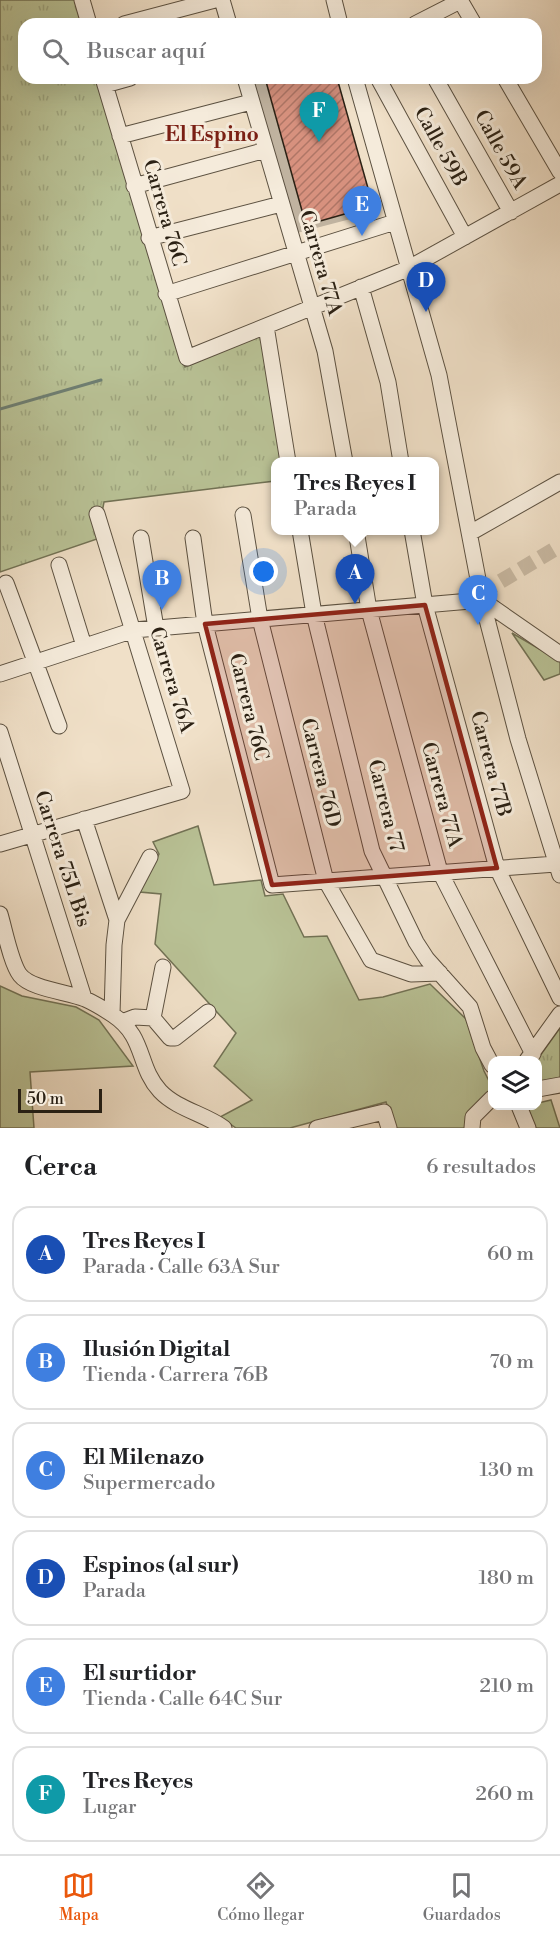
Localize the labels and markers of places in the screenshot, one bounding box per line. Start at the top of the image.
pin: F [300,92,338,142]
pin: E [342,186,382,236]
pin: D [406,262,446,312]
pin: A [336,554,374,604]
pin: B [142,560,182,610]
pin: C [458,576,498,625]

